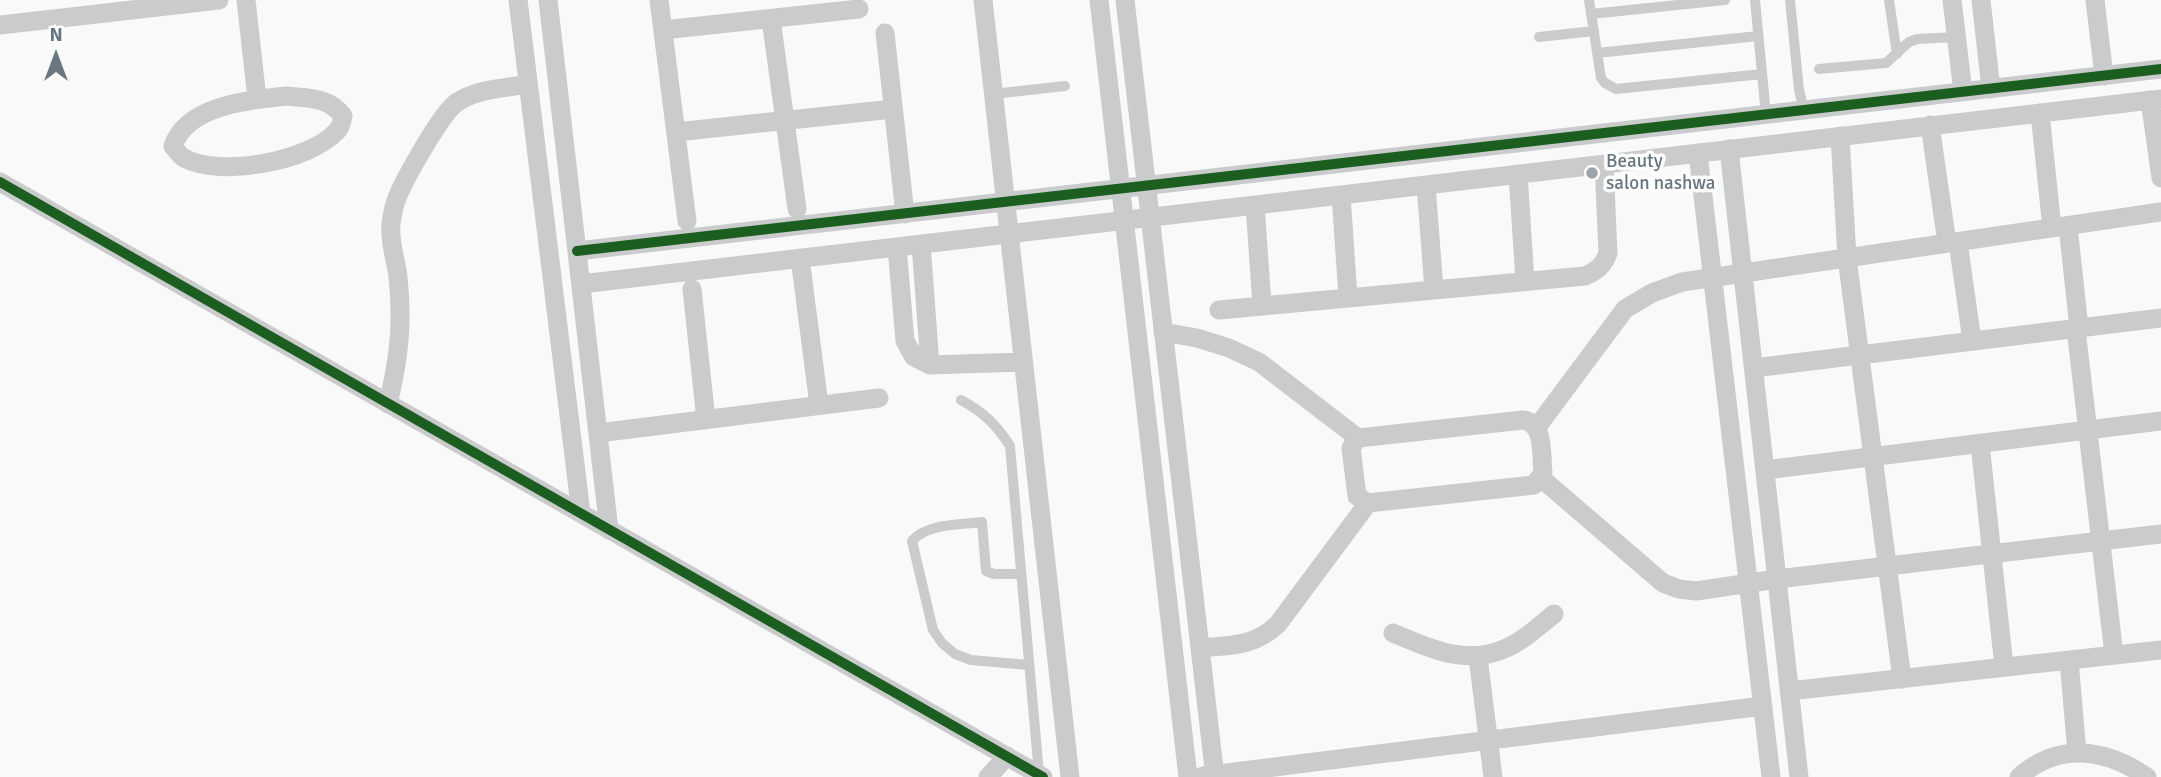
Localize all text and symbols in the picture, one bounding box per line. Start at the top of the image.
north arrow [21,21,91,91]
text: N [49,23,63,47]
place label: Beauty salon nashwa [1606,151,1715,195]
marker: Beauty salon nashwa [1584,165,1600,181]

